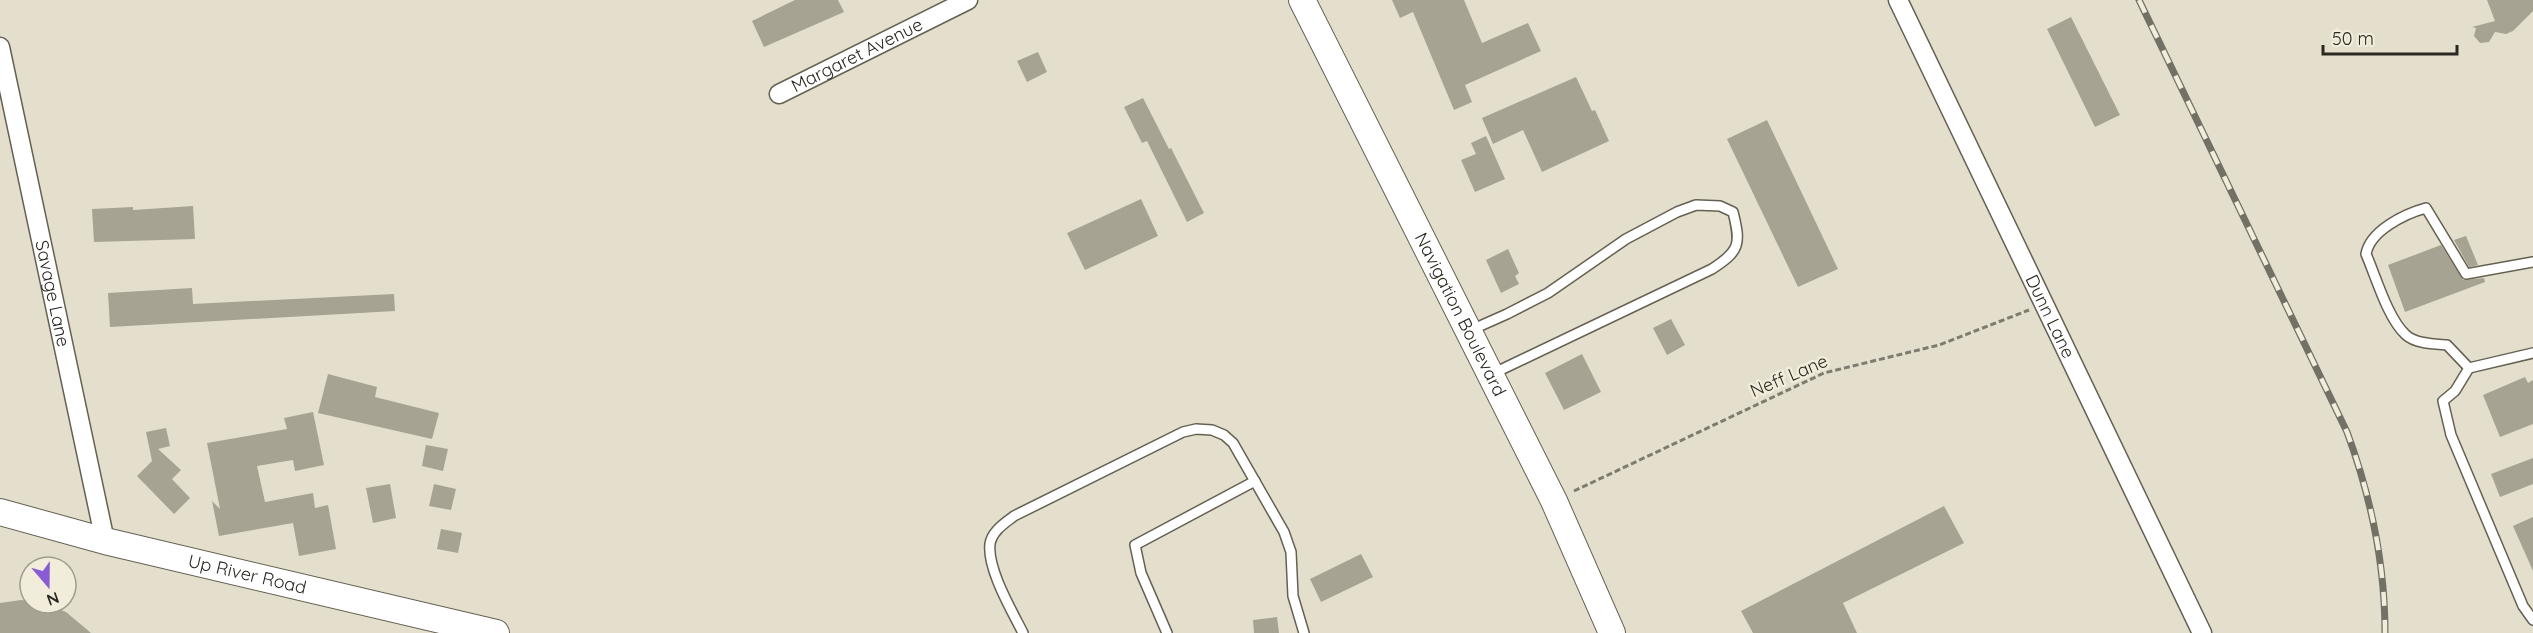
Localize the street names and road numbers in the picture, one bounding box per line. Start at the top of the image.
street label: Margaret Avenue [787,12,926,97]
street label: Navigation Boulevard [1410,229,1511,400]
street label: Savage Lane [30,238,75,349]
street label: Dunn Lane [2021,271,2080,362]
street label: Neff Lane [1746,349,1831,402]
street label: Up River Road [186,549,309,599]

